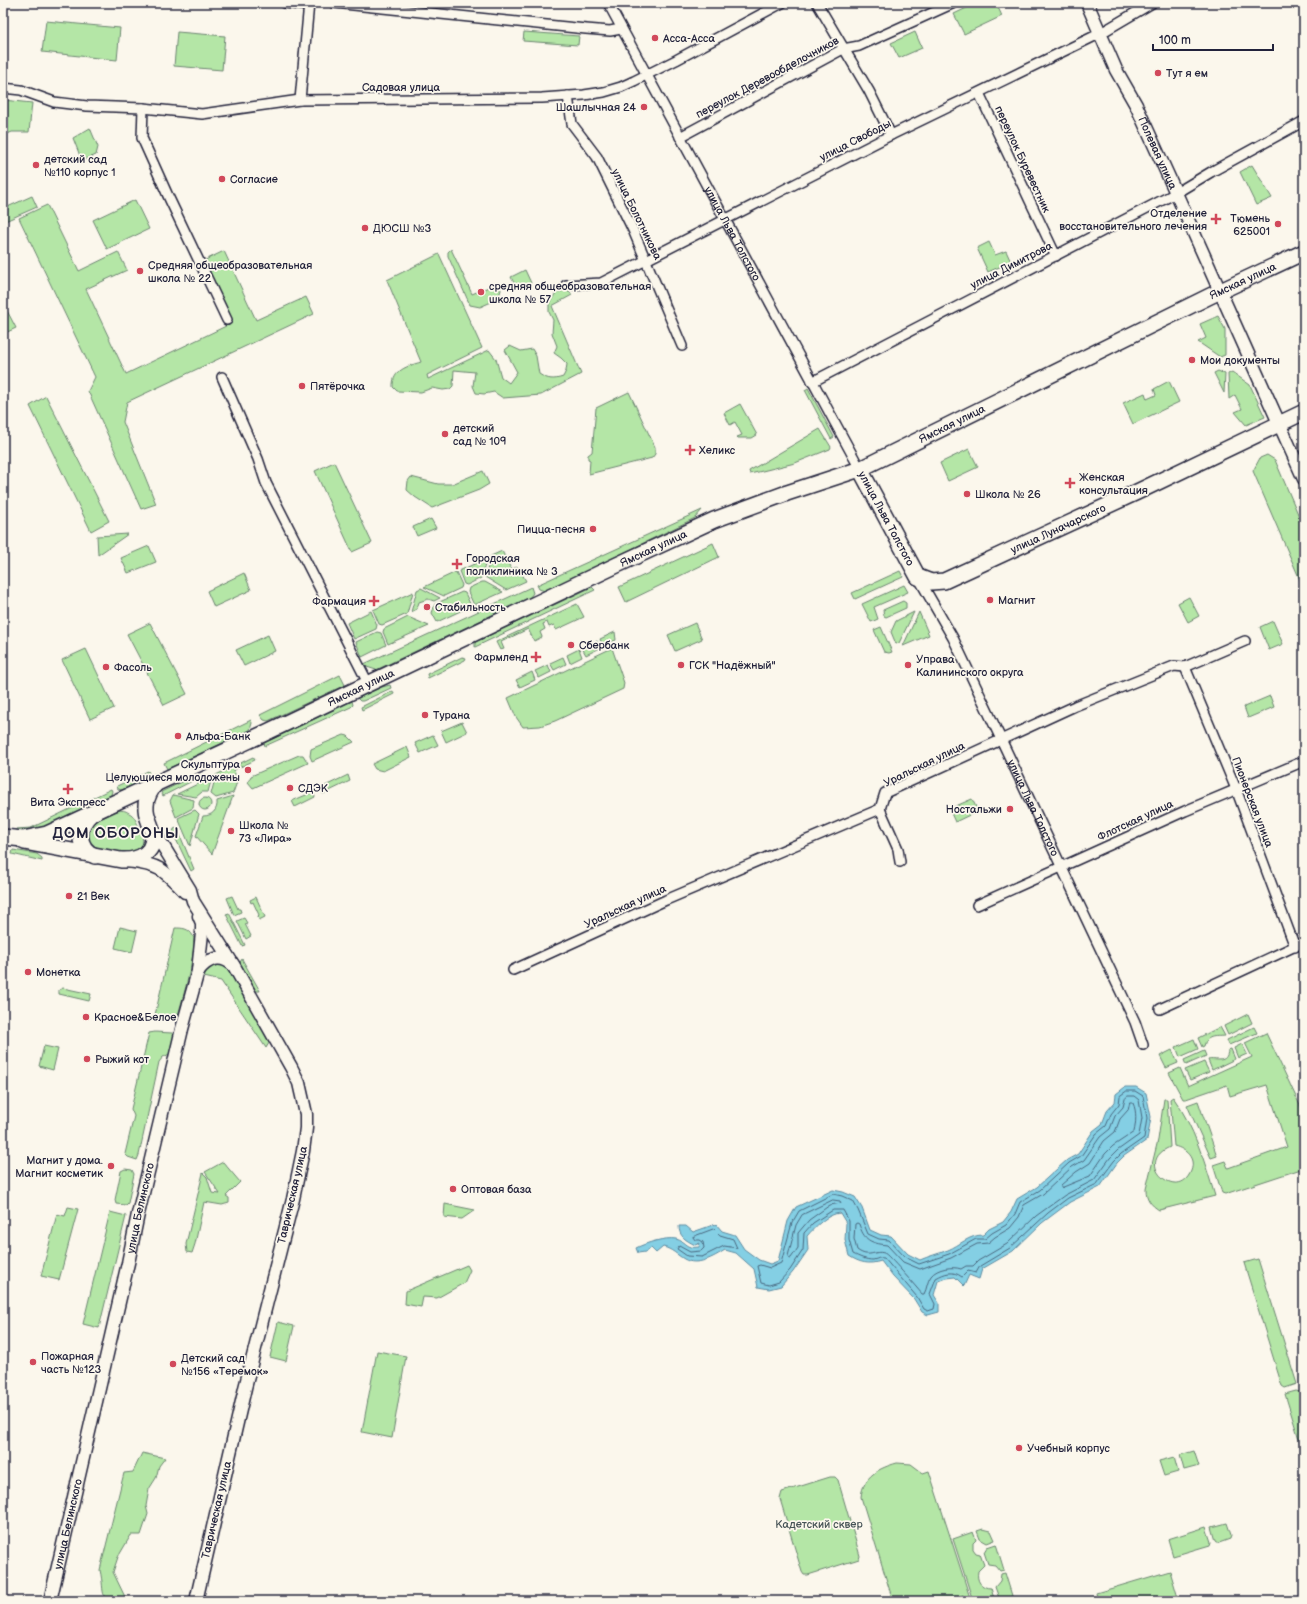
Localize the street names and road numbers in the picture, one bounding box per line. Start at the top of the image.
street label: переулок Деревообделочников [693,34,841,121]
street label: Садовая улица [362,81,441,94]
street label: переулок Буревестник [992,104,1053,215]
street label: Полевая улица [1135,115,1180,192]
street label: улица Свободы [817,117,893,164]
street label: улица Болотникова [609,167,664,262]
street label: улица Льва Толстого [701,184,763,283]
street label: улица Димитрова [968,239,1055,292]
street label: Ямская улица [1207,260,1279,302]
street label: Ямская улица [917,402,988,446]
street label: улица Льва Толстого [855,469,917,568]
street label: улица Луначарского [1008,501,1108,556]
street label: Ямская улица [618,527,689,570]
street label: Ямская улица [326,666,397,709]
street label: Уральская улица [882,739,967,790]
street label: Пионерская улица [1229,755,1276,850]
street label: улица Льва Толстого [1005,757,1061,858]
street label: Флотская улица [1095,797,1176,844]
street label: Уральская улица [582,882,669,931]
street label: Таврическая улица [275,1145,310,1245]
street label: улица Белинского [124,1161,157,1255]
street label: Таврическая улица [199,1460,234,1560]
street label: улица Белинского [52,1477,85,1571]

